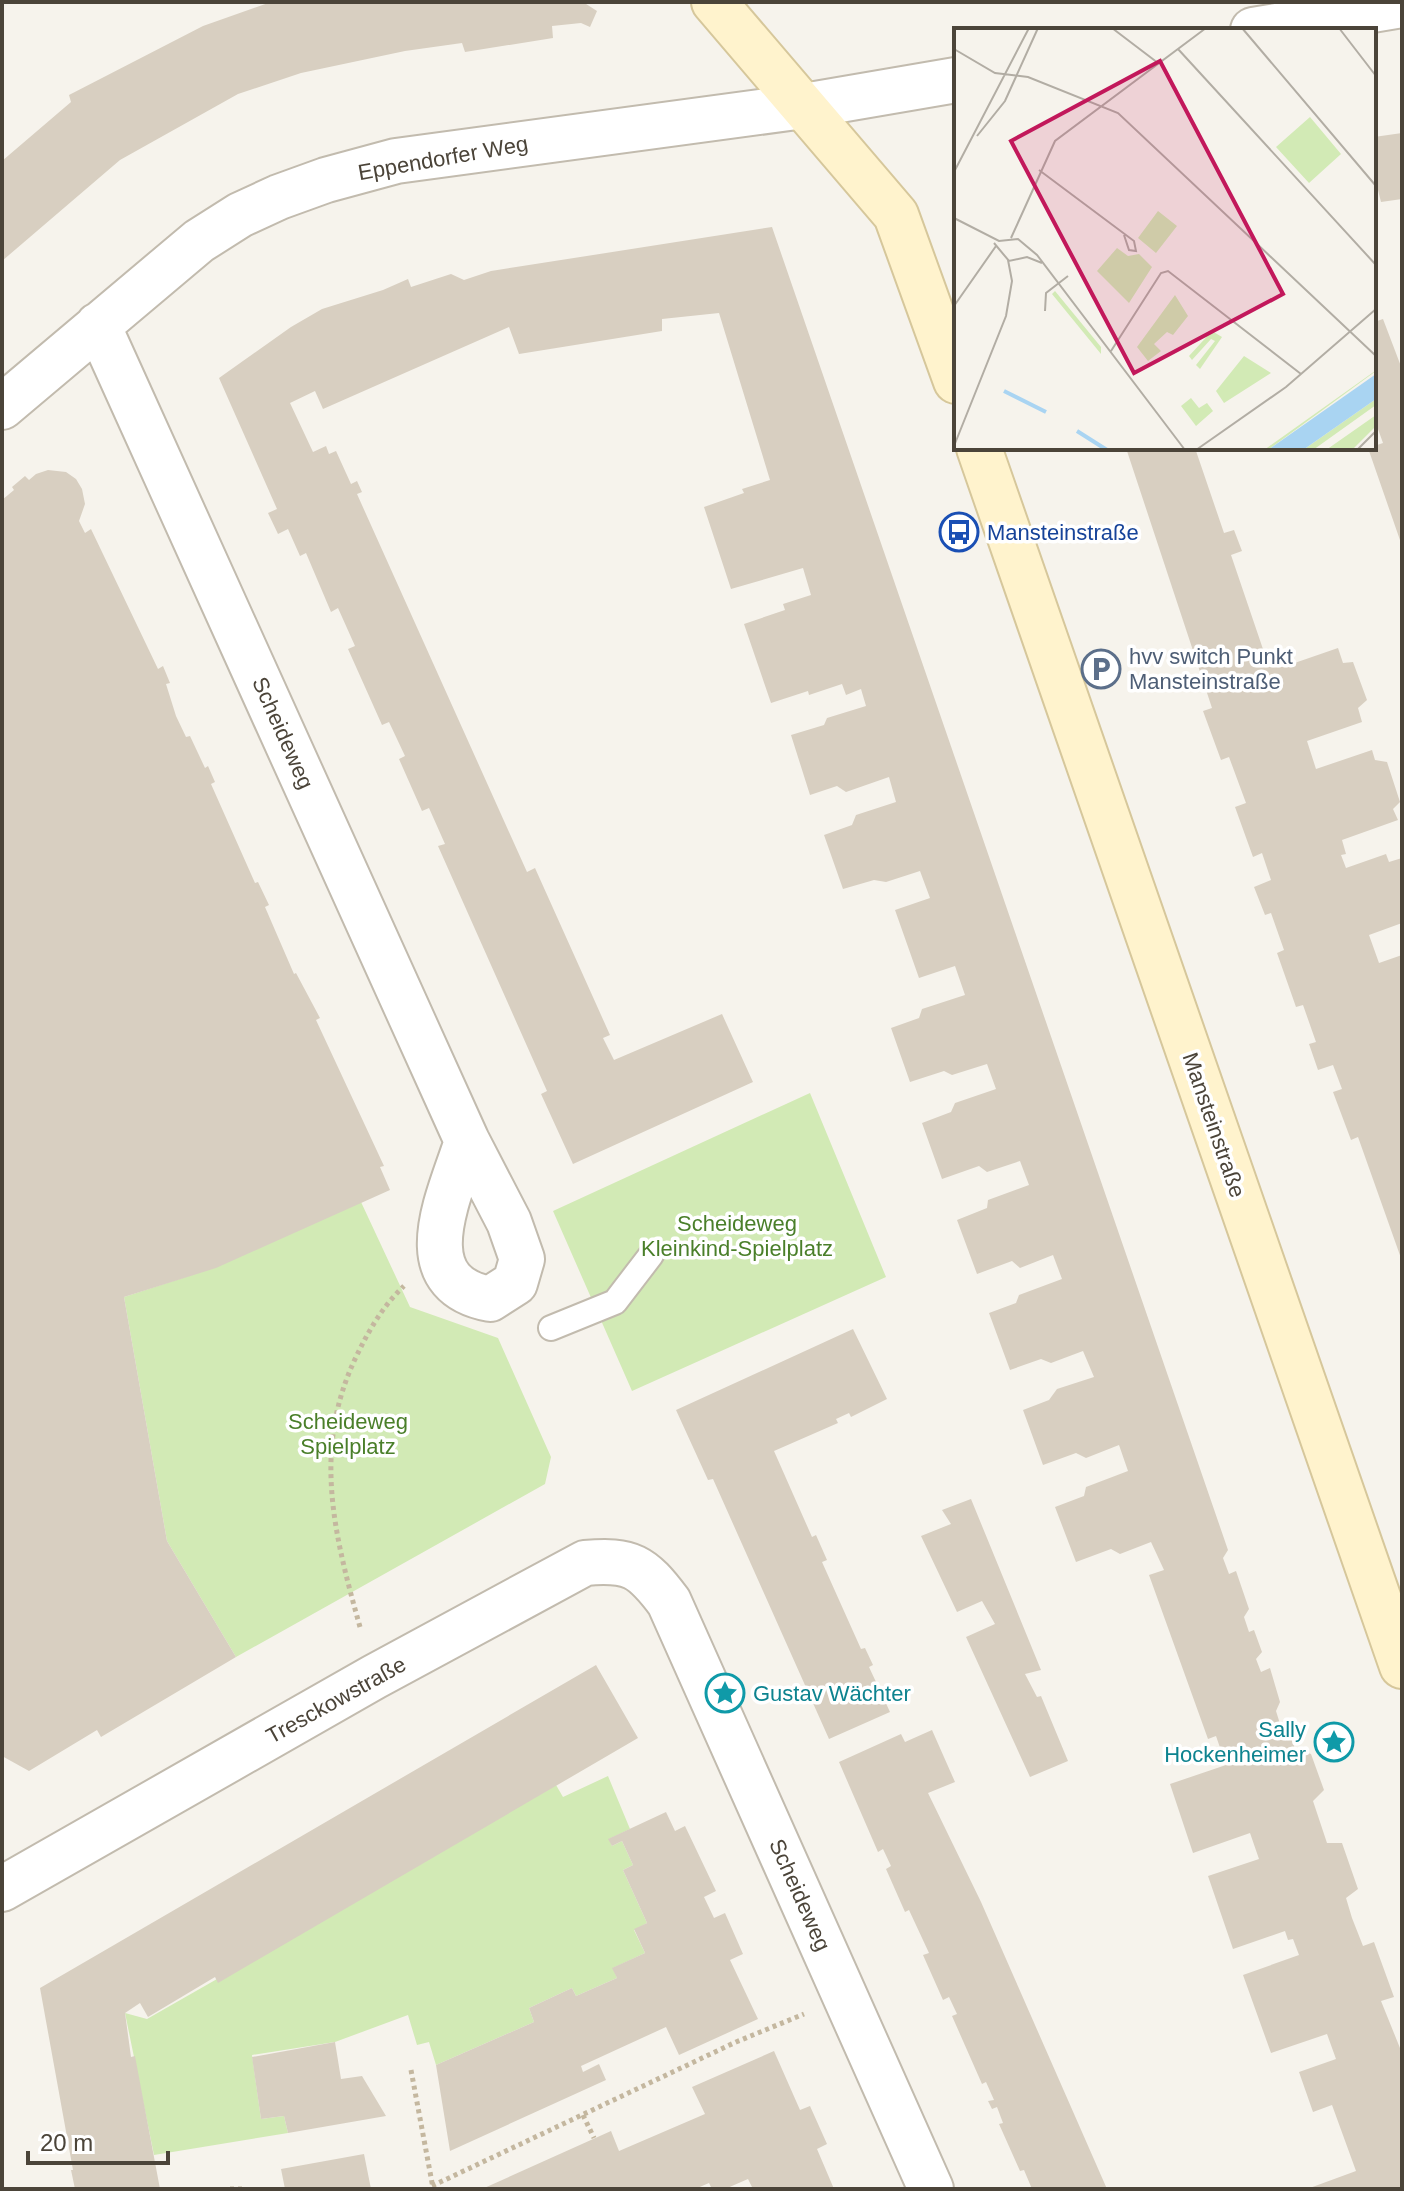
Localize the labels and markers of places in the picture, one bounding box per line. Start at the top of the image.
bus stop icon: Mansteinstraße [938,511,980,553]
place label: Mansteinstraße [987,520,1139,545]
place label: hvv switch Punkt Mansteinstraße [1129,644,1293,694]
parking icon: hvv switch Punkt Mansteinstraße [1080,648,1122,690]
place icon: Gustav Wächter [704,1672,746,1714]
place label: Gustav Wächter [753,1681,911,1706]
place label: Sally Hockenheimer [1164,1717,1306,1767]
place icon: Sally Hockenheimer [1313,1721,1355,1763]

